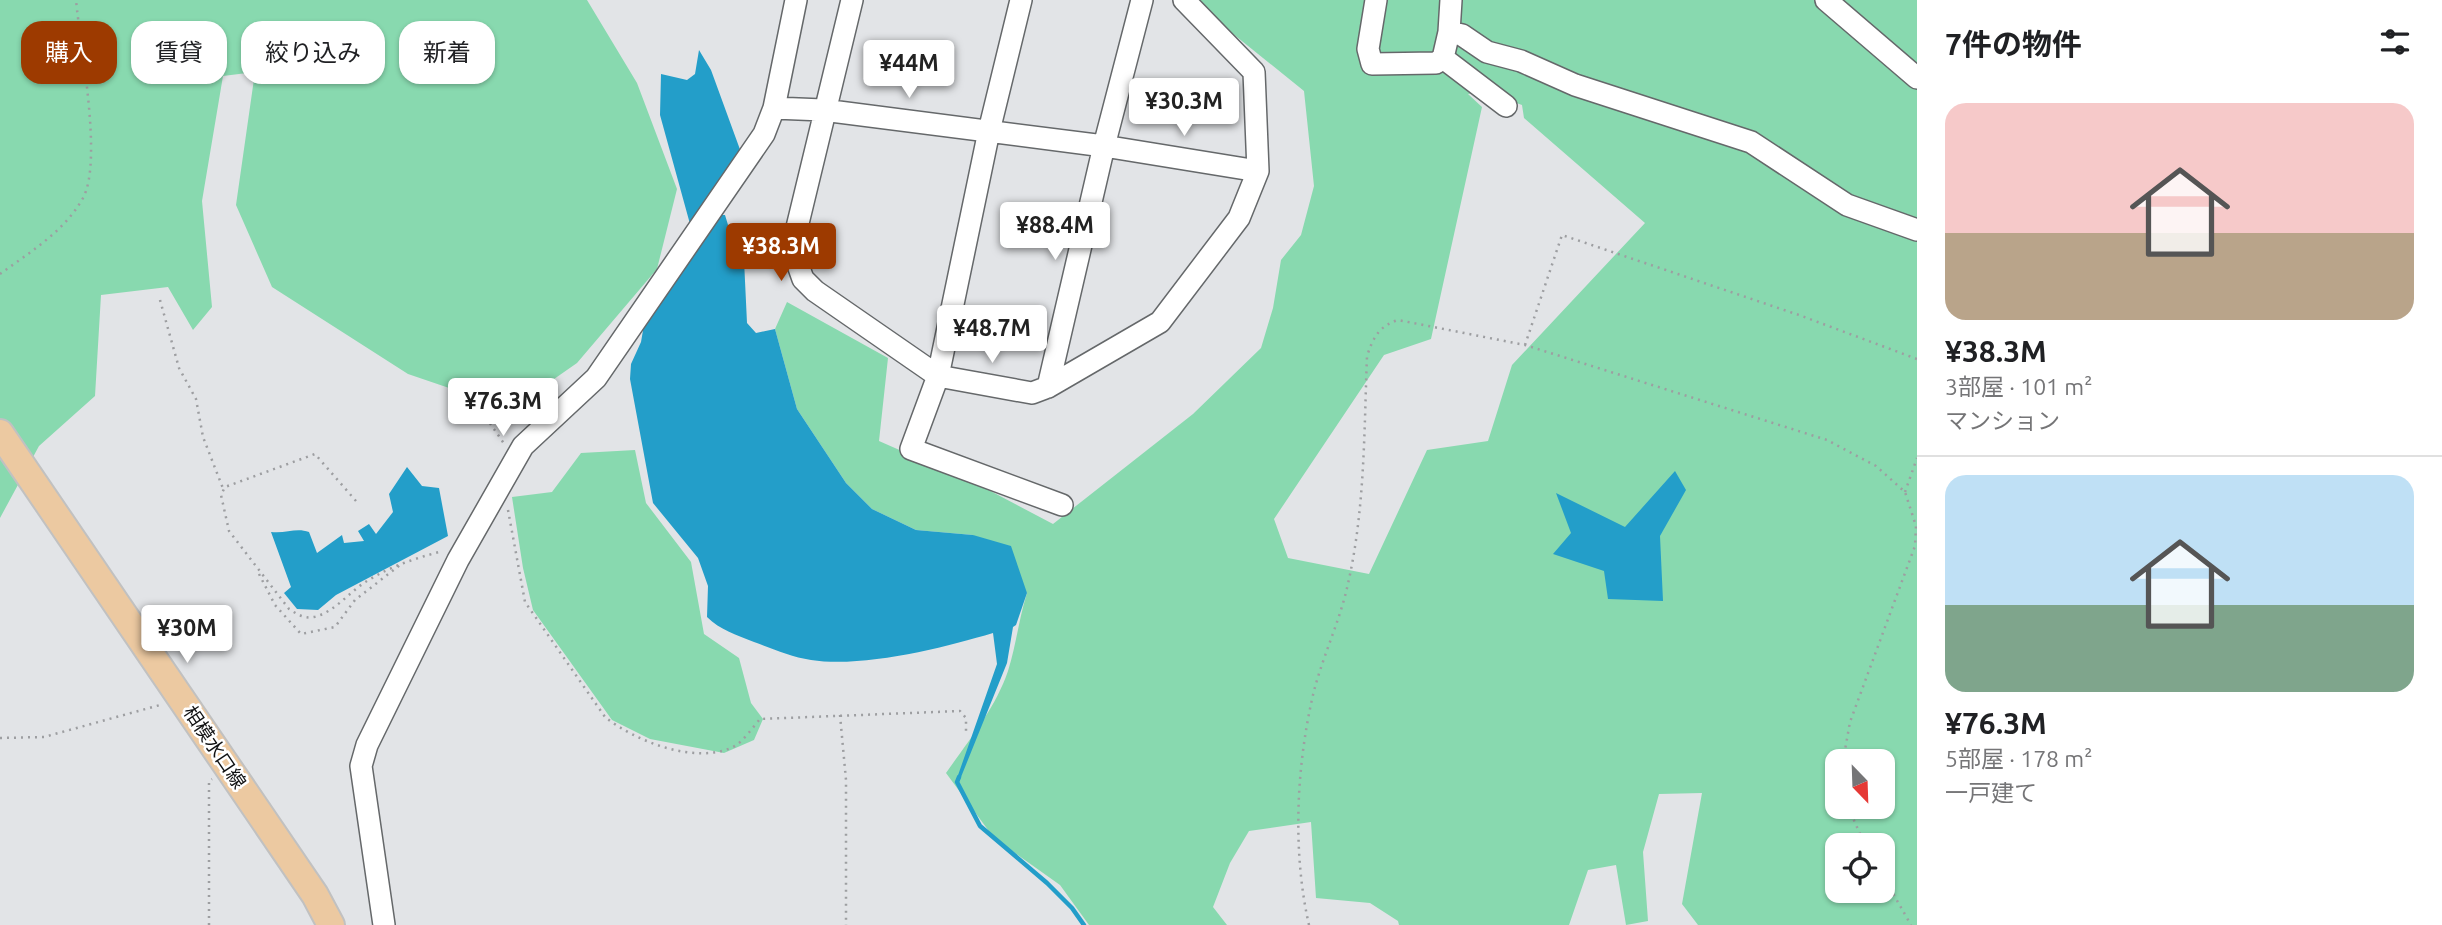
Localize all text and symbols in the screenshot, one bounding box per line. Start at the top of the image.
chip: 購入 [21,21,117,84]
chip: 賃貸 [131,21,227,84]
chip: 絞り込み [241,21,385,84]
chip: 新着 [399,21,495,84]
icon: filters [2376,23,2414,61]
text: 7件の物件 [1945,27,2082,61]
pin: ¥44M [868,41,950,100]
text: ¥44M [879,50,939,75]
pin: ¥30.3M [1127,78,1241,138]
text: ¥30.3M [1145,88,1223,113]
icon: home [2117,149,2243,275]
pin: ¥88.4M [998,202,1112,262]
text: ¥88.4M [1016,212,1094,237]
pin: ¥38.3M [724,224,838,283]
text: ¥38.3M [742,233,820,258]
pin: ¥48.7M [935,306,1049,365]
text: ¥48.7M [953,315,1031,340]
text: ¥38.3M [1945,334,2047,368]
text: 3部屋 · 101 m² [1945,374,2092,399]
pin: ¥76.3M [446,378,560,438]
text: ¥76.3M [464,388,542,413]
text: マンション [1945,408,2060,433]
icon: home [2117,521,2243,647]
pin: ¥30M [146,606,228,665]
text: ¥30M [157,615,217,640]
street label: 相模水口線 [179,701,251,793]
text: ¥76.3M [1945,706,2047,740]
text: 5部屋 · 178 m² [1945,746,2092,771]
north arrow [1825,749,1895,819]
map controls [1825,749,1895,903]
text: 一戸建て [1945,780,2037,805]
button: locate [1825,833,1895,903]

